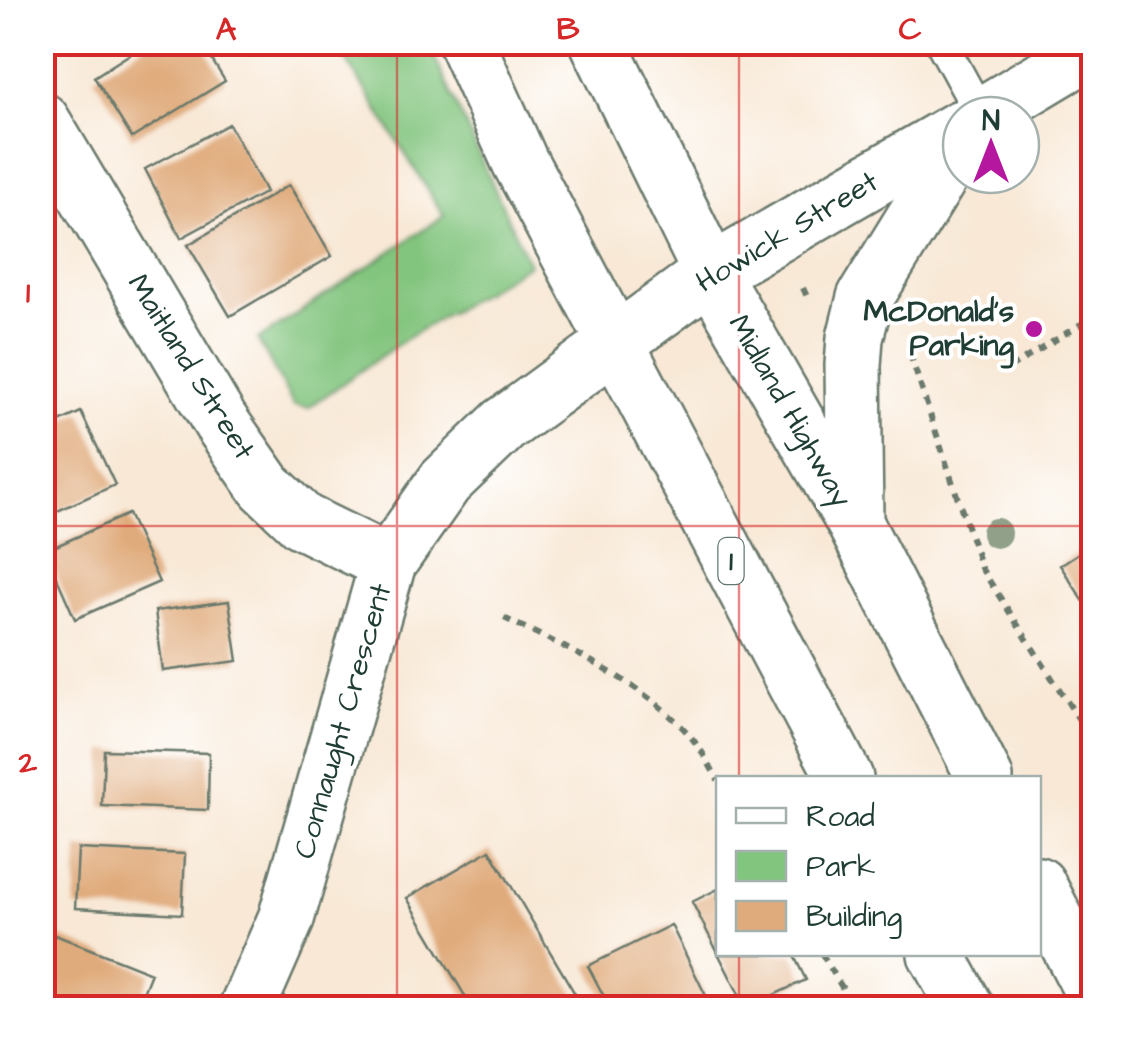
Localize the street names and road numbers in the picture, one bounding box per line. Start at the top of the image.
street label: Howick Street [688,161,886,303]
street label: Maitland Street [117,266,265,468]
street label: Midland Highway [717,307,862,516]
road number: 1 [718,538,744,584]
street label: Connaught Crescent [284,578,403,864]

